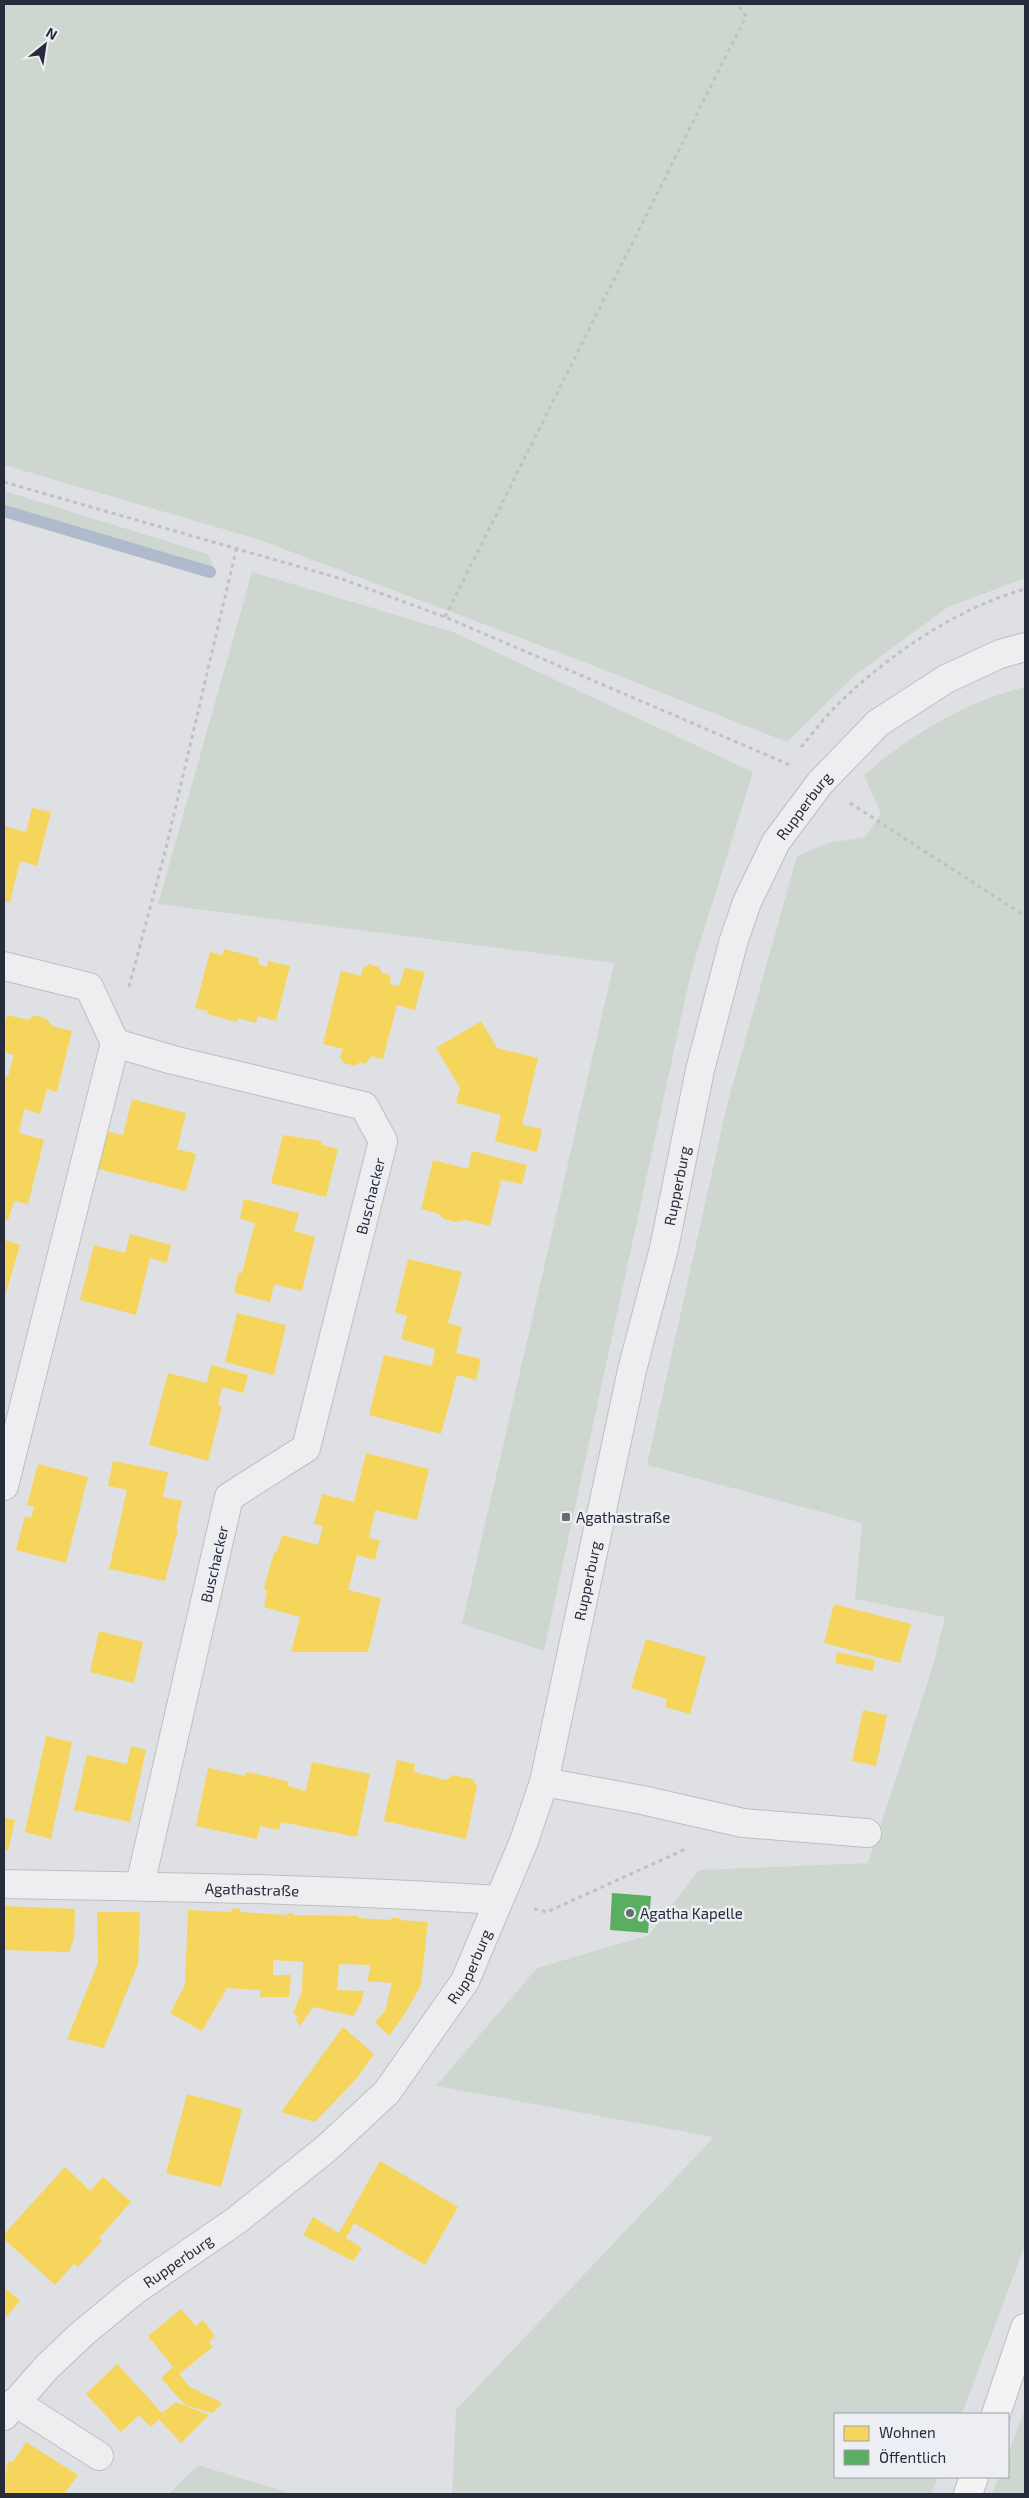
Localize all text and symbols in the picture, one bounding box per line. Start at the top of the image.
north arrow [20,20,70,70]
text: N [43,23,60,43]
street label: Rupperburg [772,767,836,843]
street label: Rupperburg [660,1144,694,1227]
street label: Buschacker [352,1156,388,1236]
place label: Agathastraße [576,1508,670,1526]
marker: Agathastraße [560,1511,572,1523]
street label: Buschacker [196,1524,232,1604]
street label: Rupperburg [570,1539,604,1622]
street label: Agathastraße [205,1879,299,1899]
place label: Agatha Kapelle [640,1904,743,1922]
marker: Agatha Kapelle [624,1907,636,1919]
street label: Rupperburg [443,1926,495,2007]
street label: Rupperburg [139,2230,217,2291]
legend [834,2413,1009,2478]
text: Wohnen [879,2423,936,2441]
text: Öffentlich [879,2448,946,2466]

